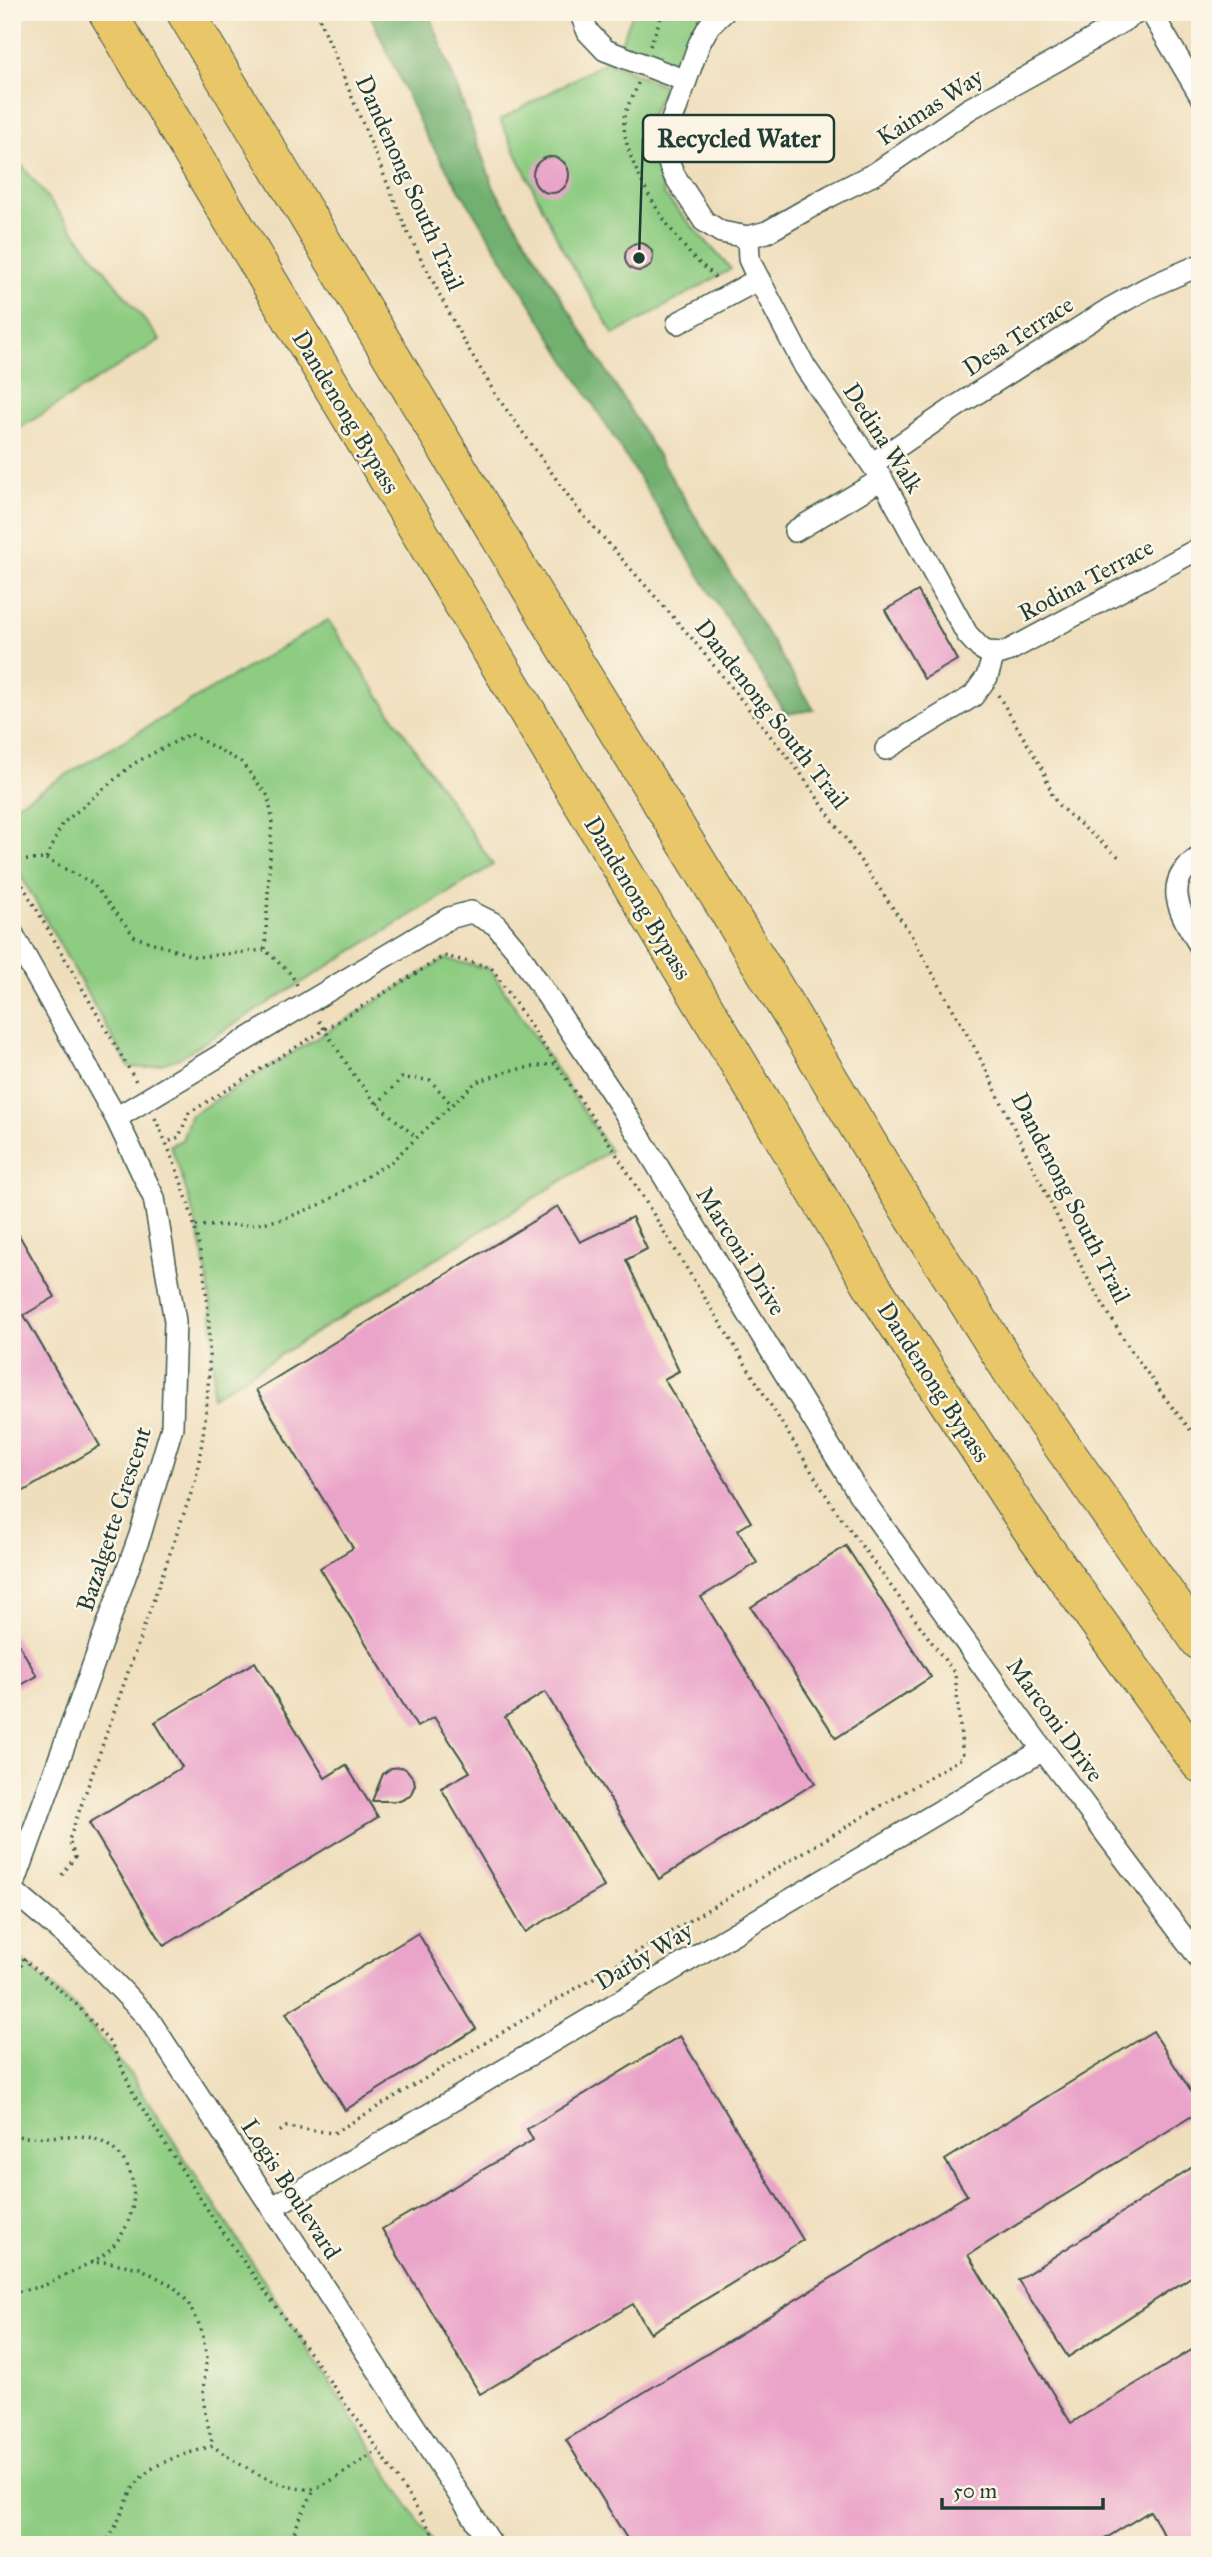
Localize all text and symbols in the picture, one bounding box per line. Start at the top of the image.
street label: Kaimas Way [871,61,989,152]
street label: Dandenong South Trail [349,71,471,296]
callout: Recycled Water [643,115,834,162]
text: Recycled Water [657,122,822,154]
street label: Desa Terrace [957,289,1079,383]
street label: Dandenong Bypass [285,325,407,499]
street label: Dedina Walk [836,377,930,499]
street label: Rodina Terrace [1013,532,1159,628]
street label: Dandenong South Trail [689,613,856,815]
street label: Dandenong Bypass [577,811,699,985]
street label: Dandenong South Trail [1005,1088,1137,1309]
street label: Marconi Drive [689,1181,793,1321]
street label: Dandenong Bypass [871,1296,997,1468]
street label: Bazalgette Crescent [70,1422,158,1615]
street label: Marconi Drive [1000,1652,1110,1788]
street label: Darby Way [590,1915,699,1997]
street label: Logis Boulevard [234,2113,348,2265]
scale bar [942,2466,1104,2510]
text: 50 m [953,2478,998,2504]

